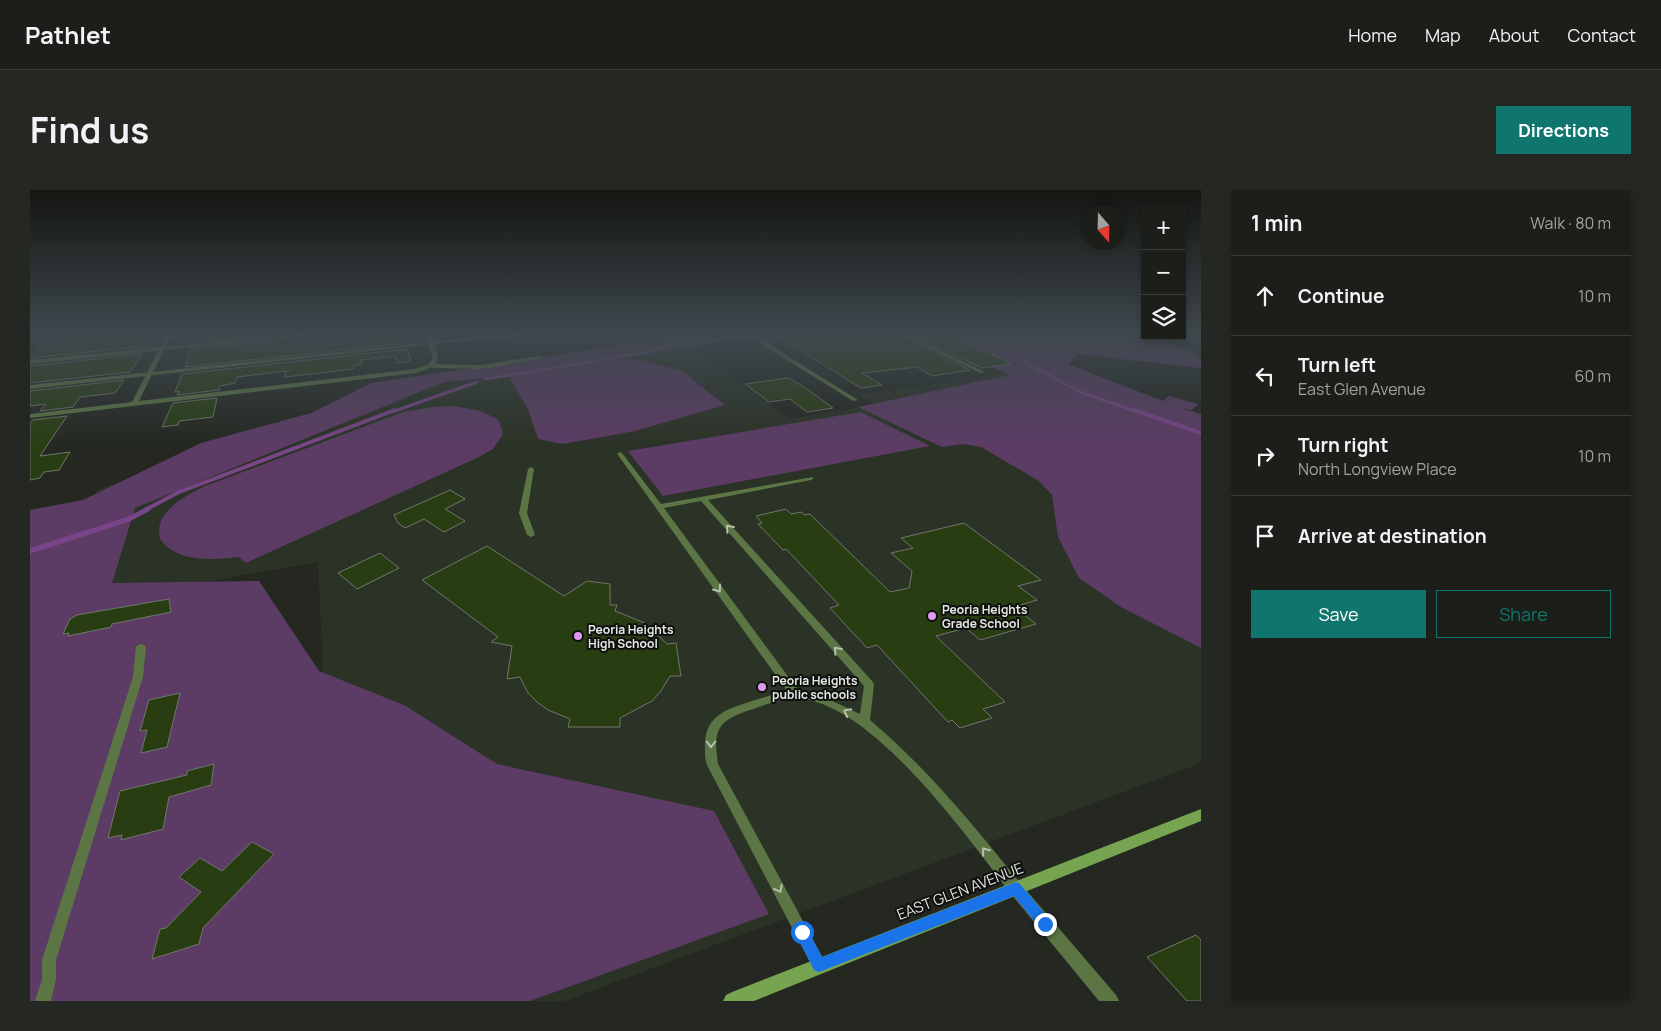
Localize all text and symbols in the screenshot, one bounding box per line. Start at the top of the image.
text: Pathlet [25,18,111,51]
text: Home [1348,23,1397,47]
text: Map [1425,23,1461,47]
text: About [1489,23,1539,47]
text: Contact [1567,23,1636,47]
text: Find us [30,106,149,154]
button: Directions [1496,106,1631,154]
north arrow [1081,205,1126,250]
map controls [1141,205,1186,340]
button: + [1141,205,1186,250]
text: 1 min [1251,209,1302,237]
text: Walk · 80 m [1530,212,1611,234]
button: − [1141,250,1186,295]
icon: ahead [1251,282,1279,310]
text: Continue [1298,283,1384,309]
text: 10 m [1578,285,1611,307]
button: layers [1141,295,1186,340]
text: Turn left [1298,352,1376,378]
icon: left [1251,362,1279,390]
text: 60 m [1575,365,1611,387]
text: East Glen Avenue [1298,378,1426,400]
text: Turn right [1298,432,1388,458]
icon: right [1251,442,1279,470]
text: 10 m [1578,445,1611,467]
text: North Longview Place [1298,458,1457,480]
icon: arrive [1251,522,1279,550]
text: Arrive at destination [1298,523,1487,549]
one-way arrow [726,525,735,534]
one-way arrow [712,583,721,593]
button: Save [1251,590,1426,638]
button: Share [1436,590,1611,638]
place label: Peoria Heights Grade School [942,601,1028,632]
marker: Peoria Heights Grade School [926,610,938,622]
place label: Peoria Heights High School [588,621,674,652]
marker: Peoria Heights High School [572,630,584,642]
one-way arrow [834,646,843,655]
place label: Peoria Heights public schools [772,672,858,703]
marker: Peoria Heights public schools [756,681,768,693]
one-way arrow [843,708,852,718]
one-way arrow [706,740,716,748]
one-way arrow [982,847,991,856]
street label: EAST GLEN AVENUE [894,857,1026,925]
one-way arrow [773,884,783,893]
route end [1034,913,1057,936]
route start [791,921,814,944]

